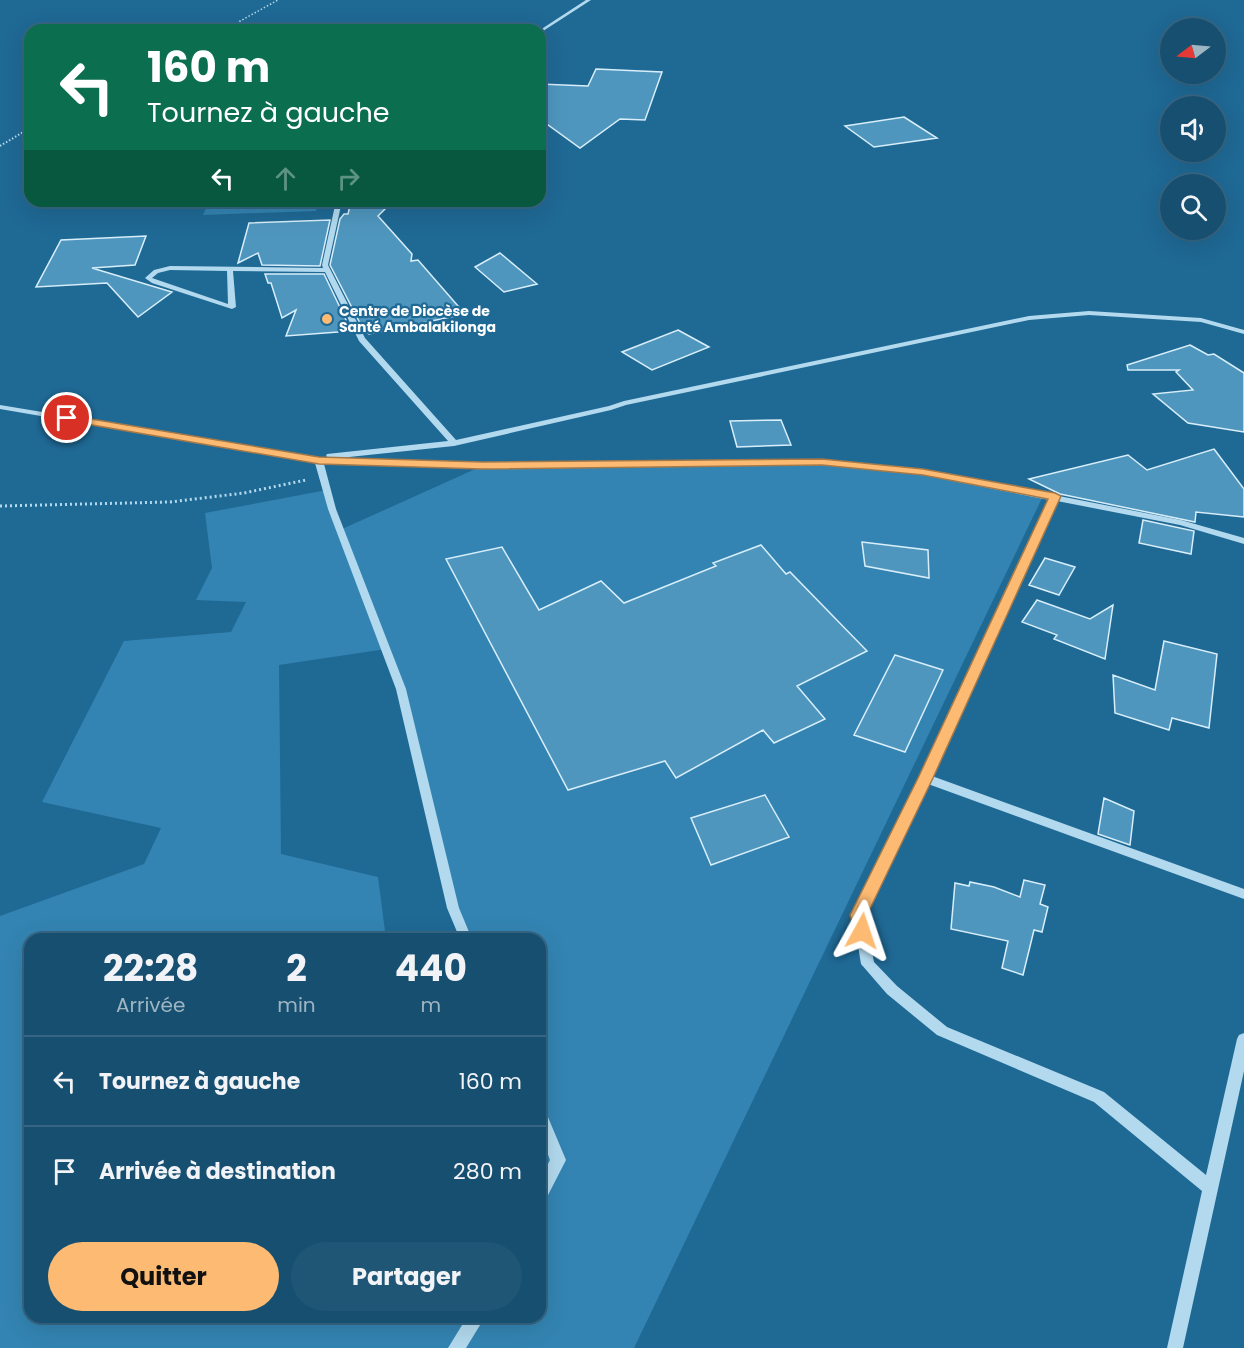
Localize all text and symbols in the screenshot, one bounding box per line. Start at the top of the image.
north arrow [1160,18,1226,84]
map controls [1160,18,1226,240]
text: 160 m [147,38,270,97]
icon: left [48,48,126,126]
text: Tournez à gauche [147,94,389,131]
button: sound [1160,96,1226,162]
icon: left [206,162,239,195]
icon: ahead [269,162,302,195]
icon: right [332,162,365,195]
button: search [1160,174,1226,240]
place label: Centre de Diocèse de Santé Ambalakilonga [339,301,496,337]
marker: Centre de Diocèse de Santé Ambalakilonga [320,312,334,326]
pin [41,392,92,443]
icon: arrive [50,401,83,434]
position arrow [830,899,894,963]
text: 22:28 [103,943,198,994]
text: 2 [286,943,307,994]
text: 440 [395,943,467,994]
text: Arrivée [116,991,185,1019]
text: min [277,991,316,1019]
text: m [421,991,441,1019]
icon: left [48,1065,81,1098]
text: Tournez à gauche [99,1066,300,1097]
text: 160 m [459,1066,522,1097]
icon: arrive [48,1155,81,1188]
text: Arrivée à destination [99,1156,336,1187]
text: 280 m [453,1156,522,1187]
button: Quitter [48,1242,279,1311]
button: Partager [291,1242,522,1311]

